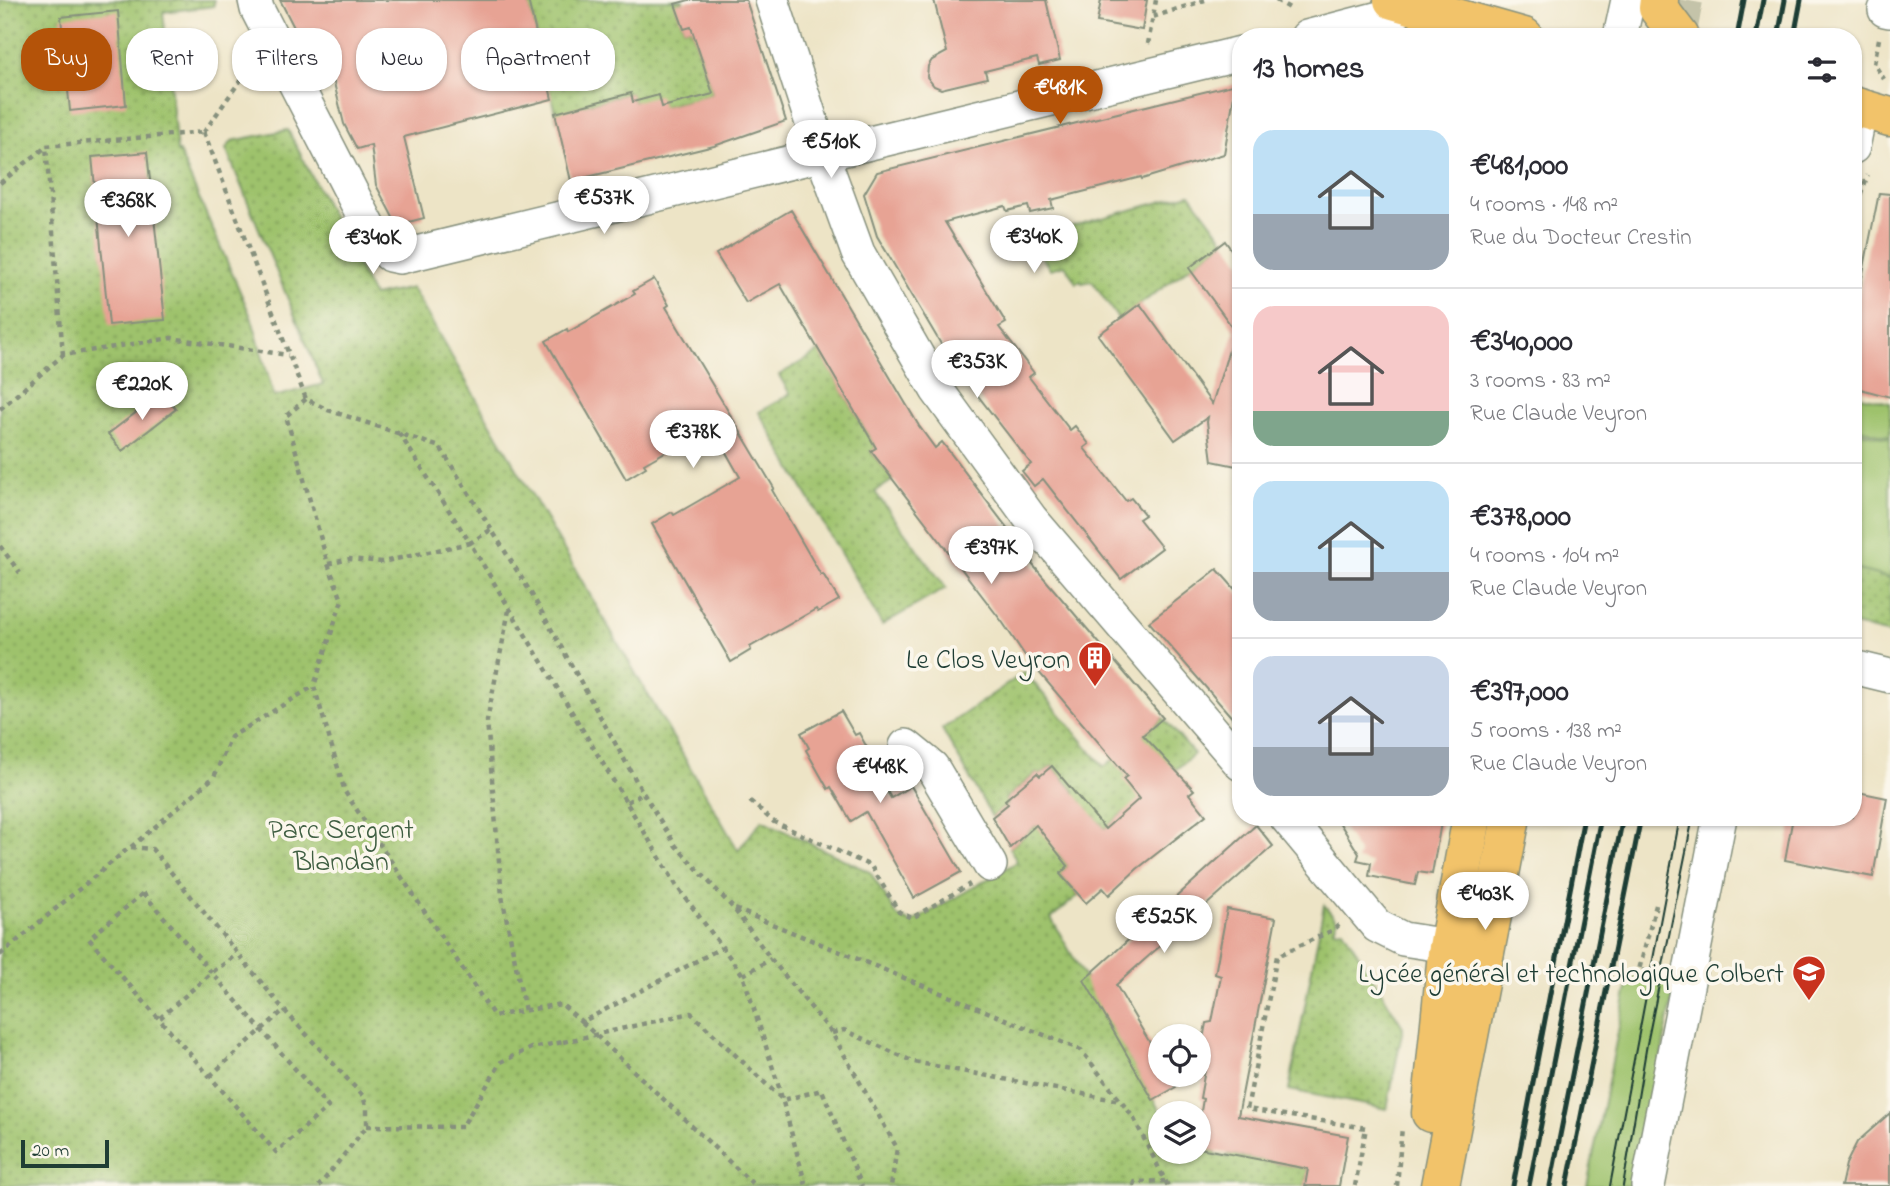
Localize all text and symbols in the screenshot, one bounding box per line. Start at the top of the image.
chip: Buy [21,28,112,91]
chip: Rent [126,28,218,91]
chip: Filters [232,28,342,91]
chip: New [356,28,447,91]
chip: Apartment [461,28,615,91]
text: 13 homes [1253,48,1364,92]
icon: filters [1803,51,1841,89]
pin: €481K [1011,66,1109,126]
text: €481K [1034,72,1086,105]
pin: €510K [782,120,880,180]
text: €510K [802,126,860,159]
text: €481,000 [1470,145,1568,189]
icon: home [1309,158,1393,242]
pin: €537K [555,176,653,236]
pin: €368K [79,180,177,239]
text: €537K [574,182,634,215]
text: €368K [100,185,156,218]
text: 4 rooms · 148 m² [1470,189,1618,222]
pin: €340K [324,216,422,276]
pin: €340K [985,216,1083,275]
text: €340K [1006,221,1062,254]
text: €340K [345,222,401,255]
text: Rue du Docteur Crestin [1470,222,1692,255]
text: €340,000 [1470,321,1573,365]
icon: home [1309,334,1393,418]
pin: €353K [928,340,1026,400]
text: €353K [947,346,1007,379]
pin: €220K [93,362,191,422]
text: 3 rooms · 83 m² [1470,365,1611,398]
text: €220K [112,368,172,401]
text: Rue Claude Veyron [1470,398,1647,431]
pin: €378K [644,410,742,470]
text: €378K [666,416,720,449]
text: €378,000 [1470,496,1571,540]
icon: home [1309,509,1393,593]
pin: €397K [942,526,1040,586]
text: €397K [964,532,1018,565]
text: 4 rooms · 104 m² [1470,540,1619,573]
text: Rue Claude Veyron [1470,573,1647,606]
building icon: Le Clos Veyron [1076,639,1114,688]
place label: Le Clos Veyron [906,641,1070,682]
text: €397,000 [1470,671,1569,715]
icon: home [1309,684,1393,768]
text: 5 rooms · 138 m² [1470,715,1622,748]
pin: €448K [831,746,929,805]
text: Rue Claude Veyron [1470,748,1647,781]
text: €448K [853,751,907,784]
park label: Parc Sergent Blandan [268,811,414,884]
pin: €403K [1436,872,1534,932]
text: €403K [1457,878,1513,911]
pin: €525K [1115,895,1213,955]
text: €525K [1132,901,1196,934]
school or university icon: Lycée général et technologique Colbert [1790,953,1828,1002]
place label: Lycée général et technologique Colbert [1358,955,1784,996]
map controls [1148,1024,1211,1164]
button: locate [1148,1024,1211,1087]
button: layers [1148,1101,1211,1164]
scale bar [21,1137,108,1169]
text: 20 m [32,1138,69,1165]

